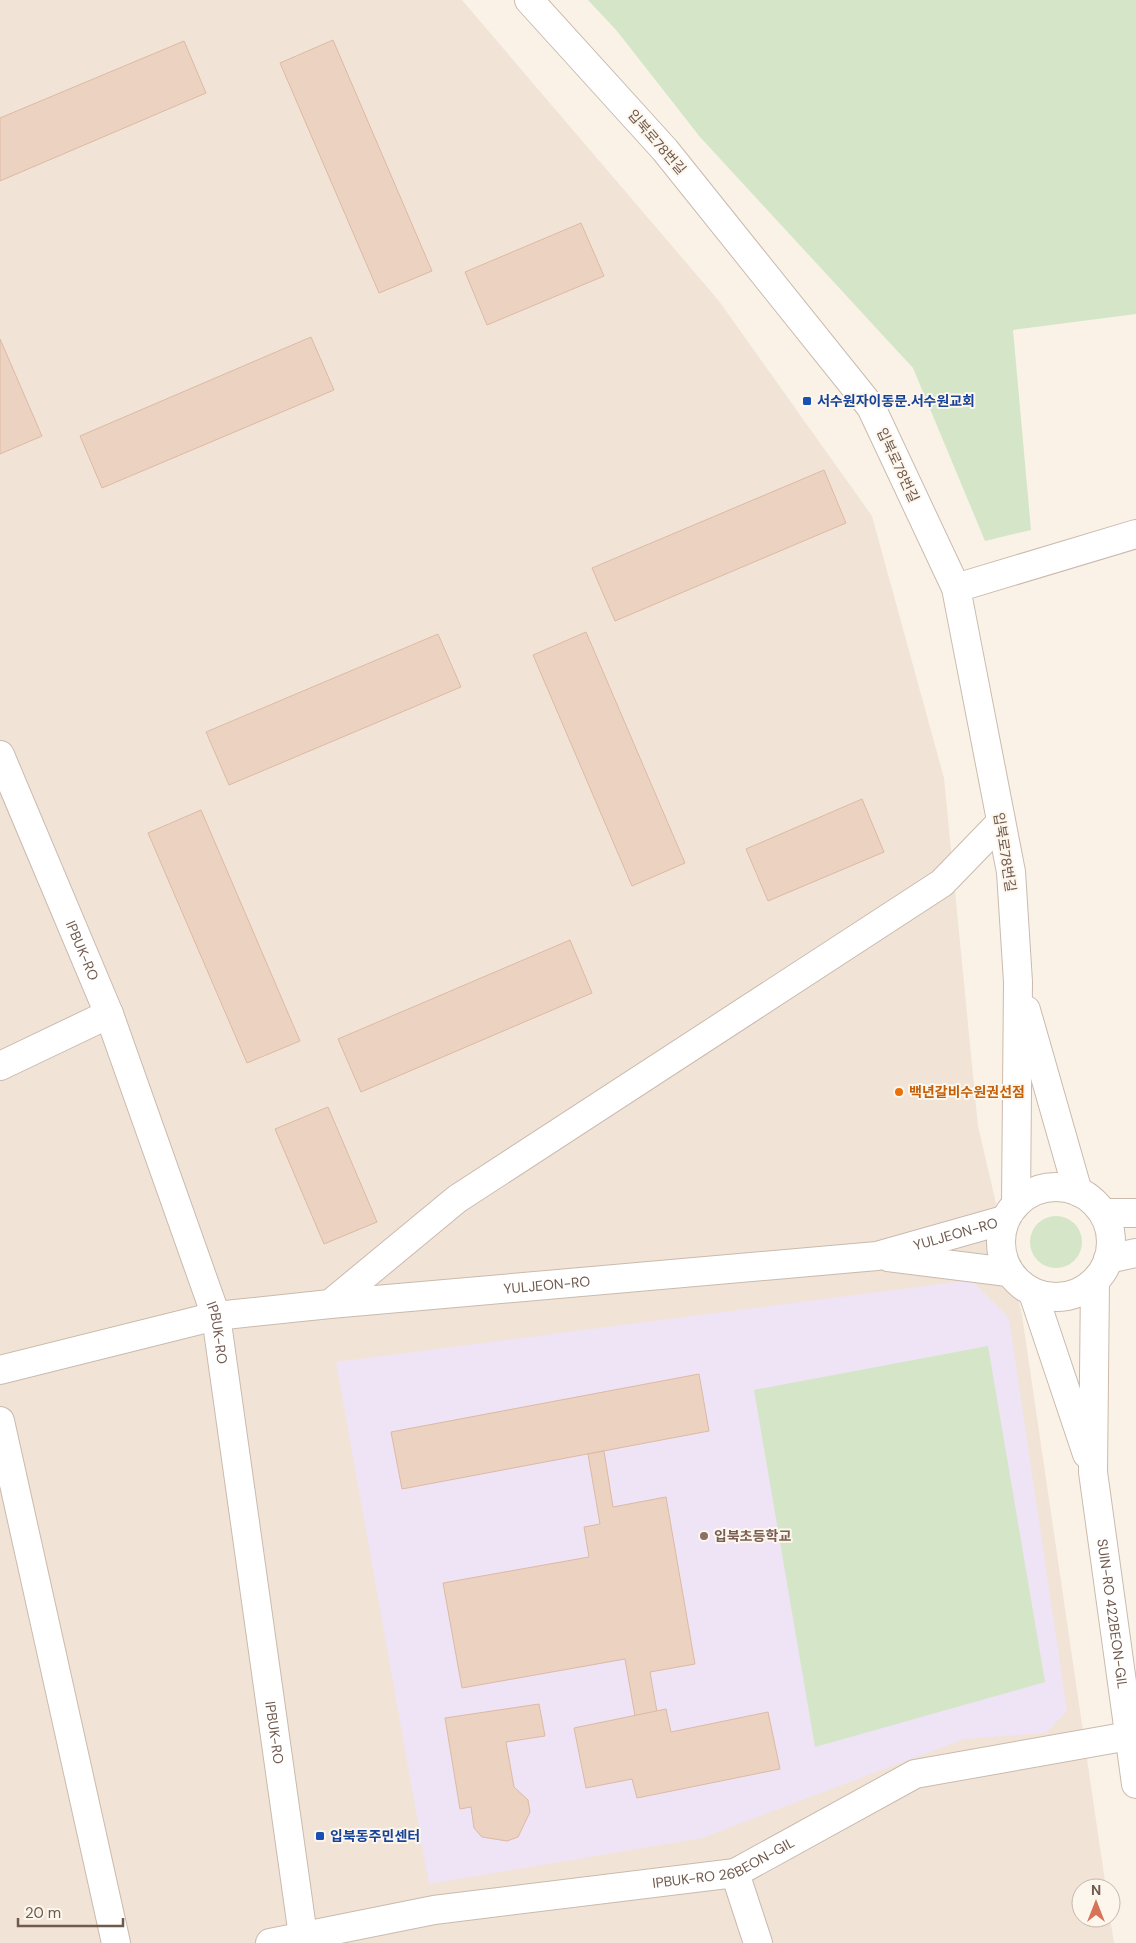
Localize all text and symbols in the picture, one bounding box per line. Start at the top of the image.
street label: 입북로78번길 [624,106,690,178]
place label: 서수원자이동문.서수원교회 [817,392,975,410]
marker: 서수원자이동문.서수원교회 [801,395,813,407]
street label: 입북로78번길 [873,425,923,505]
street label: 입북로78번길 [990,811,1020,893]
street label: IPBUK-RO [62,918,103,983]
place label: 백년갈비수원권선점 [909,1083,1025,1101]
marker: 백년갈비수원권선점 [893,1086,905,1098]
street label: YULJEON-RO [911,1213,1000,1254]
street label: YULJEON-RO [503,1272,591,1298]
street label: IPBUK-RO [203,1299,232,1365]
place label: 입북초등학교 [714,1527,791,1545]
marker: 입북초등학교 [698,1530,710,1542]
street label: SUIN-RO 422BEON-GIL [1093,1538,1132,1690]
street label: IPBUK-RO [261,1700,288,1765]
place label: 입북동주민센터 [330,1827,420,1845]
marker: 입북동주민센터 [314,1830,326,1842]
street label: IPBUK-RO 26BEON-GIL [651,1833,797,1892]
north arrow [1071,1878,1121,1928]
text: N [1091,1881,1101,1899]
scale bar [18,1896,122,1928]
text: 20 m [25,1903,61,1923]

